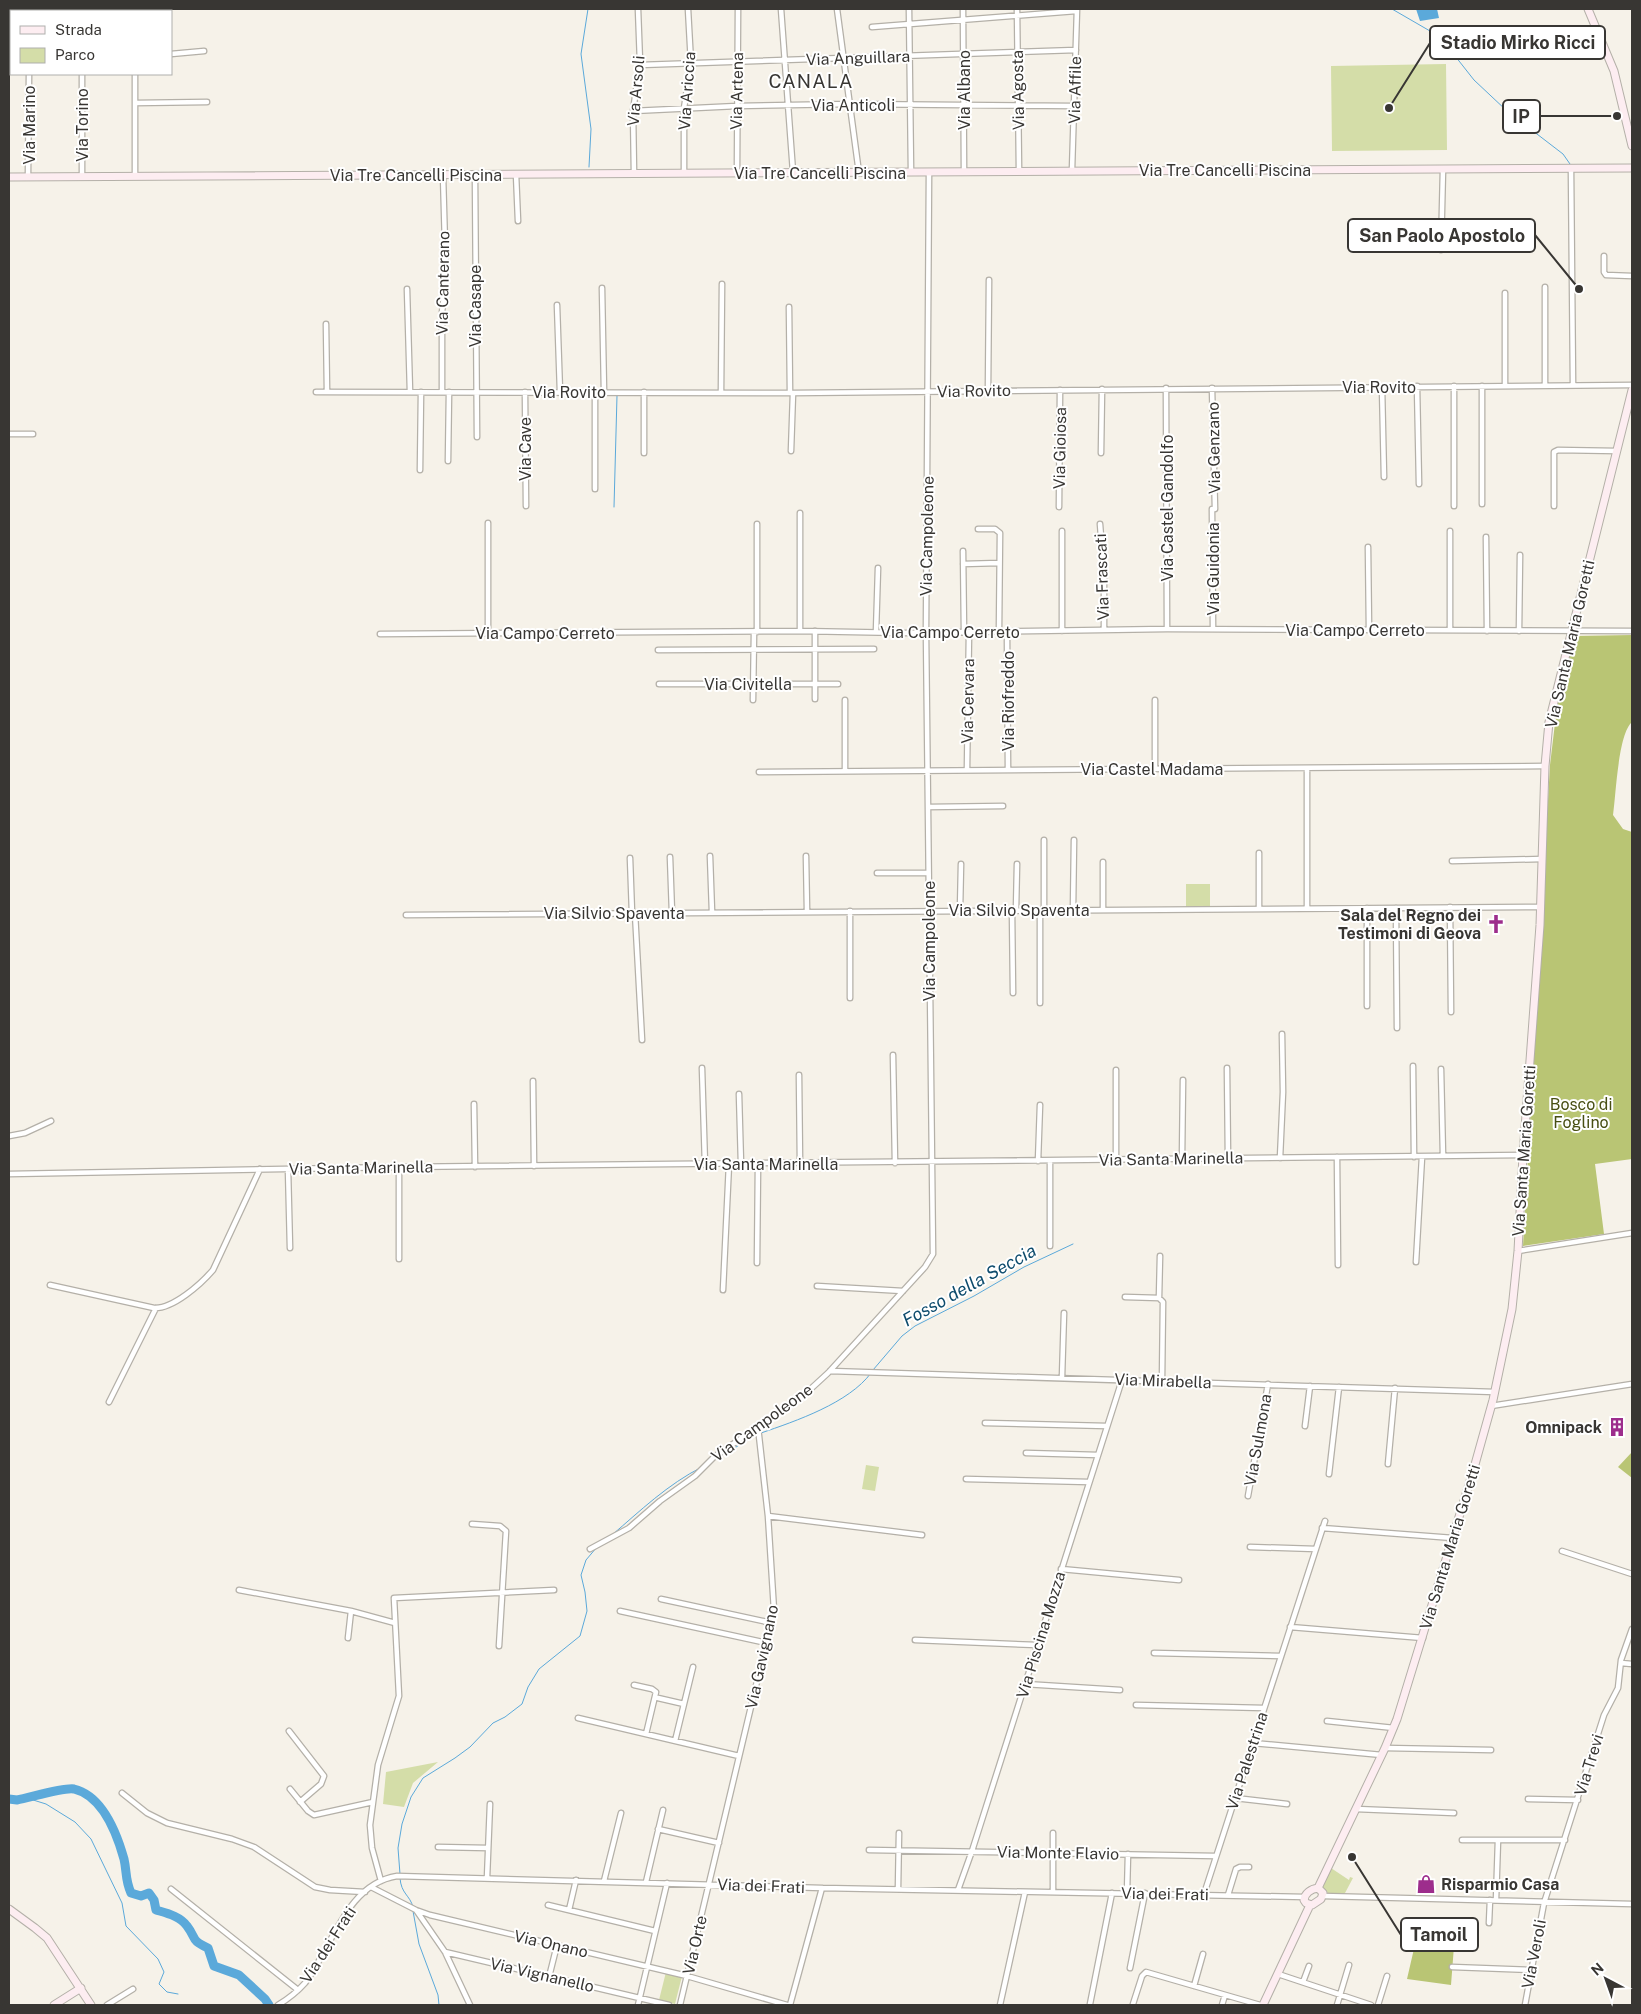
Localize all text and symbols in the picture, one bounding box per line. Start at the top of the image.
legend [10,10,172,75]
text: Strada [55,21,102,38]
callout: Stadio Mirko Ricci [1430,26,1605,59]
text: Stadio Mirko Ricci [1441,32,1595,53]
text: Parco [55,46,95,63]
street label: Via Anguillara [806,47,910,69]
street label: Via Albano [955,50,974,130]
street label: Via Agosta [1008,50,1028,130]
street label: Via Ariccia [675,51,699,131]
street label: Via Artena [727,52,747,130]
street label: Via Arsoli [623,55,649,127]
street label: Via Affile [1065,56,1085,124]
district label: CANALA [769,70,853,92]
street label: Via Marino [20,85,39,165]
street label: Via Torino [73,88,92,162]
street label: Via Anticoli [811,96,895,115]
callout: IP [1503,100,1540,133]
text: IP [1512,106,1530,127]
street label: Via Tre Cancelli Piscina [1139,161,1311,180]
street label: Via Tre Cancelli Piscina [734,164,906,183]
street label: Via Tre Cancelli Piscina [330,166,502,185]
callout: San Paolo Apostolo [1348,219,1535,252]
text: San Paolo Apostolo [1359,225,1525,246]
street label: Via Canterano [433,231,453,335]
street label: Via Casape [466,265,485,347]
street label: Via Rovito [1342,378,1416,397]
street label: Via Rovito [937,381,1011,401]
street label: Via Rovito [532,383,606,402]
street label: Via Genzano [1204,402,1224,494]
street label: Via Gioiosa [1050,407,1070,489]
street label: Via Cave [516,417,535,481]
street label: Via Castel Gandolfo [1158,434,1177,582]
street label: Via Campoleone [916,476,938,596]
street label: Via Guidonia [1204,522,1223,616]
street label: Via Frascati [1091,533,1113,621]
street label: Via Santa Maria Goretti [1541,558,1599,730]
street label: Via Campo Cerreto [1285,621,1425,640]
street label: Via Campo Cerreto [880,623,1020,642]
street label: Via Campo Cerreto [475,624,615,643]
street label: Via Riofreddo [999,651,1018,751]
street label: Via Cervara [958,658,978,744]
street label: Via Civitella [704,675,792,694]
street label: Via Castel Madama [1081,760,1223,779]
street label: Via Campoleone [920,881,939,1001]
street label: Via Silvio Spaventa [948,901,1090,920]
street label: Via Silvio Spaventa [543,904,685,923]
place label: Sala del Regno dei Testimoni di Geova [1338,906,1481,943]
church icon: Sala del Regno dei Testimoni di Geova [1485,913,1507,935]
street label: Via Santa Maria Goretti [1509,1065,1539,1237]
park label: Bosco di Foglino [1550,1095,1612,1132]
street label: Via Santa Marinella [1099,1148,1243,1170]
street label: Via Santa Marinella [694,1155,838,1174]
street label: Via Santa Marinella [289,1157,433,1179]
water label: Fosso della Seccia [898,1240,1040,1330]
street label: Via Mirabella [1114,1370,1212,1392]
street label: Via Campoleone [708,1380,816,1466]
street label: Via Sulmona [1241,1392,1275,1488]
building icon: Omnipack [1606,1416,1628,1438]
place label: Omnipack [1525,1418,1602,1437]
street label: Via Santa Maria Goretti [1416,1462,1484,1632]
street label: Via Piscina Mozza [1013,1569,1069,1701]
street label: Via Gavignano [742,1603,782,1711]
street label: Via Palestrina [1222,1709,1272,1813]
street label: Via Trevi [1571,1732,1607,1798]
street label: Via Monte Flavio [997,1842,1119,1864]
shop icon: Risparmio Casa [1415,1873,1437,1895]
street label: Via dei Frati [717,1875,805,1897]
place label: Risparmio Casa [1441,1875,1559,1894]
street label: Via dei Frati [1121,1884,1209,1904]
street label: Via dei Frati [296,1903,360,1987]
street label: Via Orte [679,1914,711,1976]
callout: Tamoil [1401,1918,1478,1951]
street label: Via Veroli [1518,1918,1550,1990]
text: Tamoil [1410,1924,1468,1945]
street label: Via Onano [512,1926,590,1962]
street label: Via Vignanello [488,1954,596,1996]
north arrow [1581,1954,1631,2004]
text: N [1588,1960,1607,1979]

